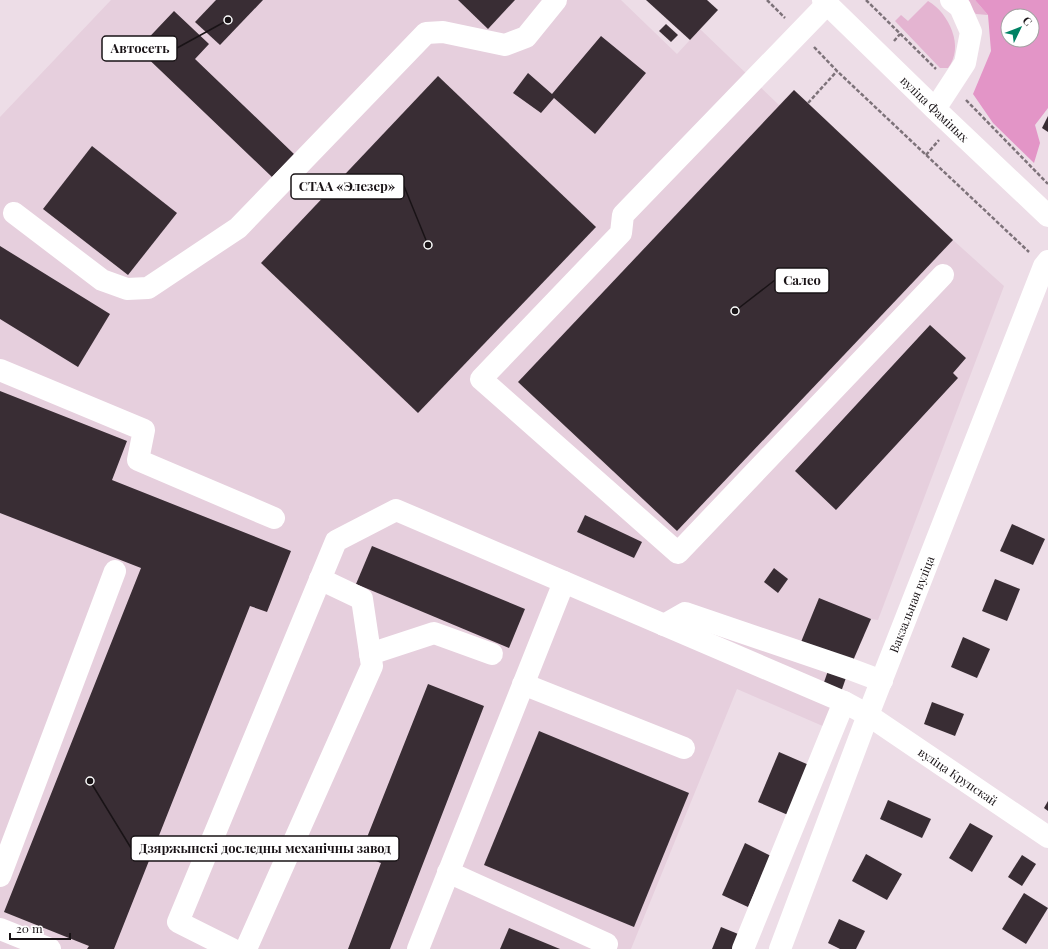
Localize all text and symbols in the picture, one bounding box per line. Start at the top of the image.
north arrow [1000,8,1040,48]
text: С [1020,13,1036,29]
callout: Автосеть [102,36,177,61]
text: Автосеть [110,39,169,56]
street label: вуліца Фаміных [897,72,973,146]
callout: СТАА «Элезер» [291,174,404,199]
text: СТАА «Элезер» [299,177,396,194]
callout: Салео [775,268,829,293]
text: Салео [783,271,821,288]
street label: Вакзальная вуліца [885,554,938,655]
street label: вуліца Крупскай [915,744,1001,809]
callout: Дзяржынскі доследны механічны завод [131,836,399,861]
text: Дзяржынскі доследны механічны завод [139,839,391,856]
scale bar [10,915,70,941]
text: 20 m [16,920,43,936]

